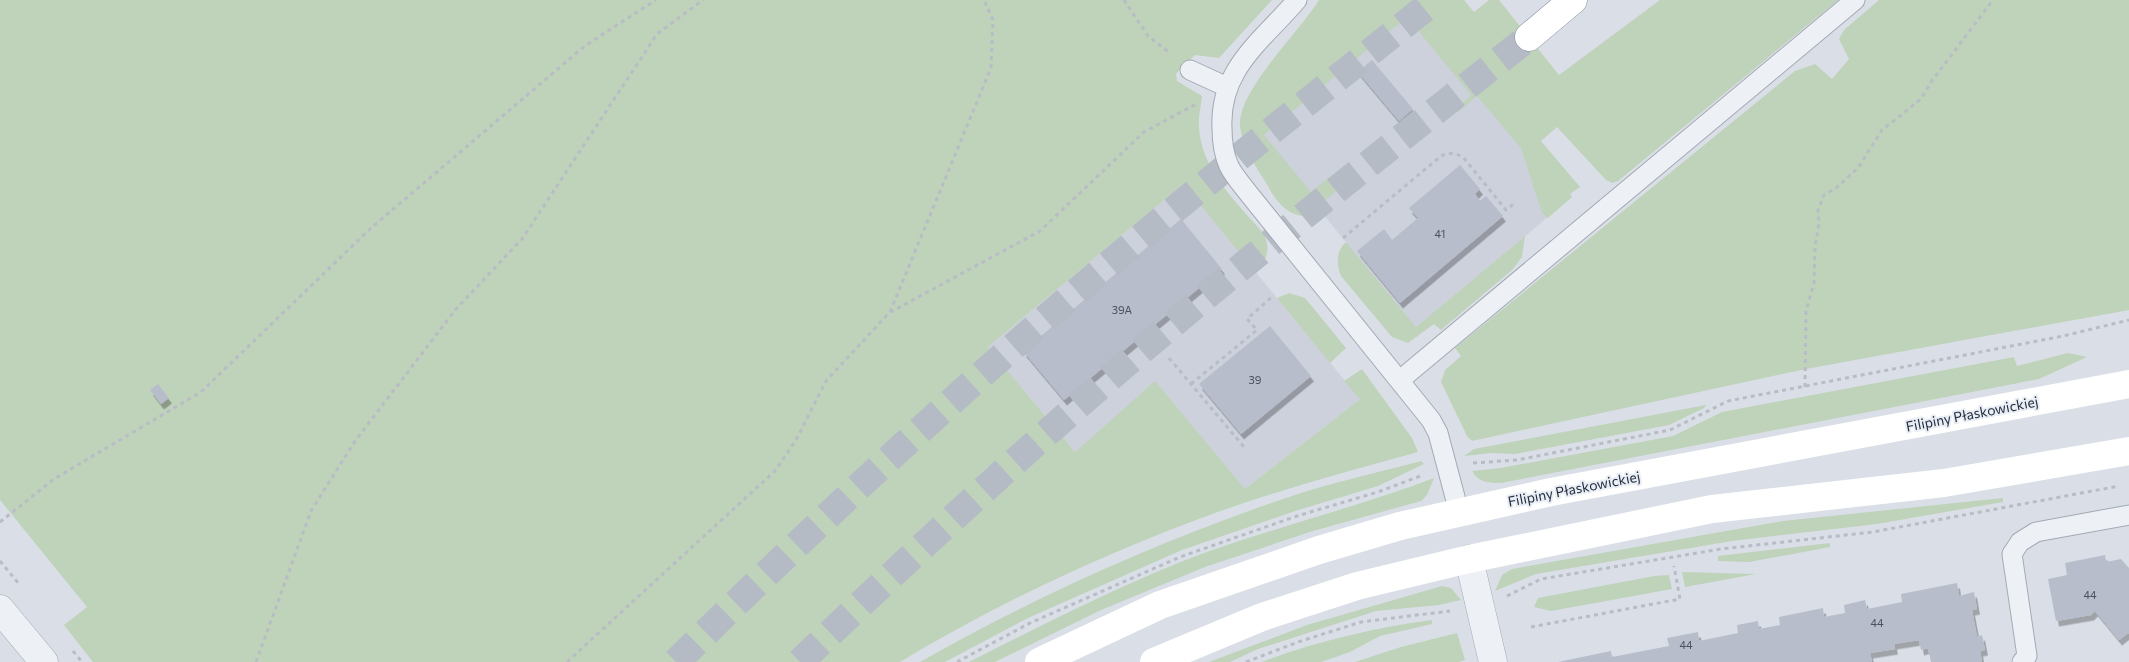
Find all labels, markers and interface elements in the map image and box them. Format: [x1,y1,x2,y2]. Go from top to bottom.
house number: 41 [1435,227,1445,240]
house number: 39A [1112,303,1133,316]
house number: 39 [1249,373,1262,386]
street label: Filipiny Płaskowickiej [1904,392,2039,435]
street label: Filipiny Płaskowickiej [1506,467,1641,510]
house number: 44 [2083,588,2097,601]
house number: 44 [1870,616,1884,629]
house number: 44 [1679,638,1693,651]

